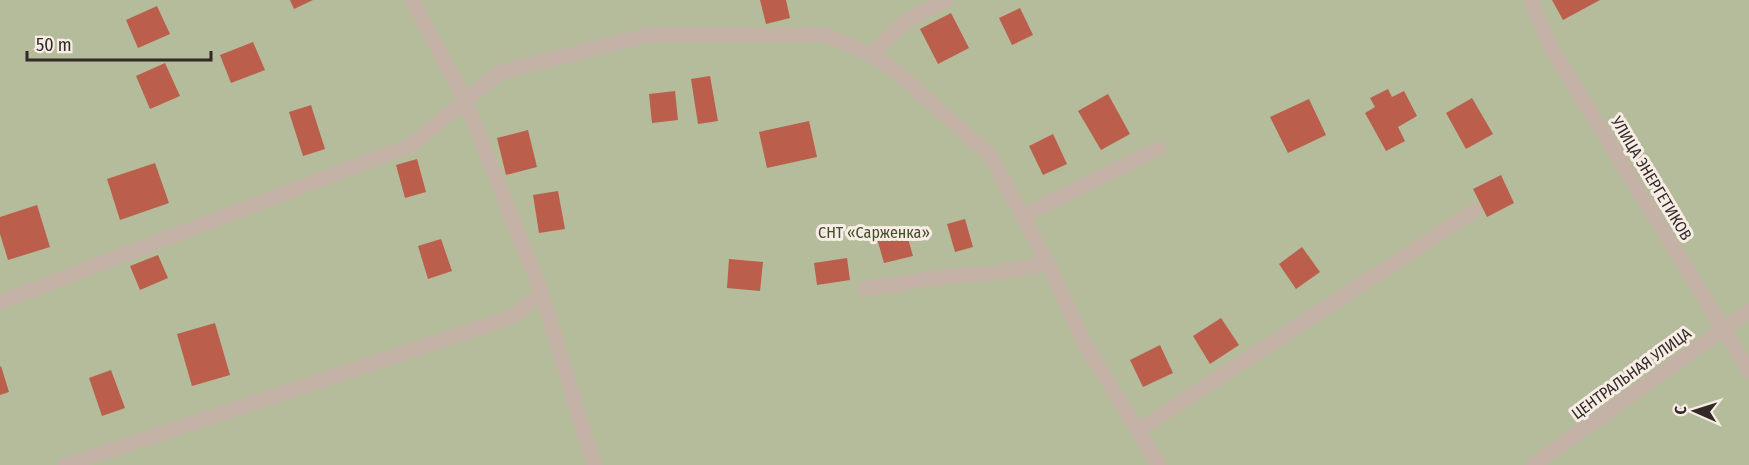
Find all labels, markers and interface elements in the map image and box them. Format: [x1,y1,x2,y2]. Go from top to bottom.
scale bar [27,24,212,62]
text: 50 m [36,34,72,56]
street label: УЛИЦА ЭНЕРГЕТИКОВ [1607,112,1696,244]
park label: СНТ «Сарженка» [818,223,930,242]
street label: ЦЕНТРАЛЬНАЯ УЛИЦА [1568,323,1695,423]
north arrow [1665,381,1725,441]
text: С [1671,405,1690,415]

